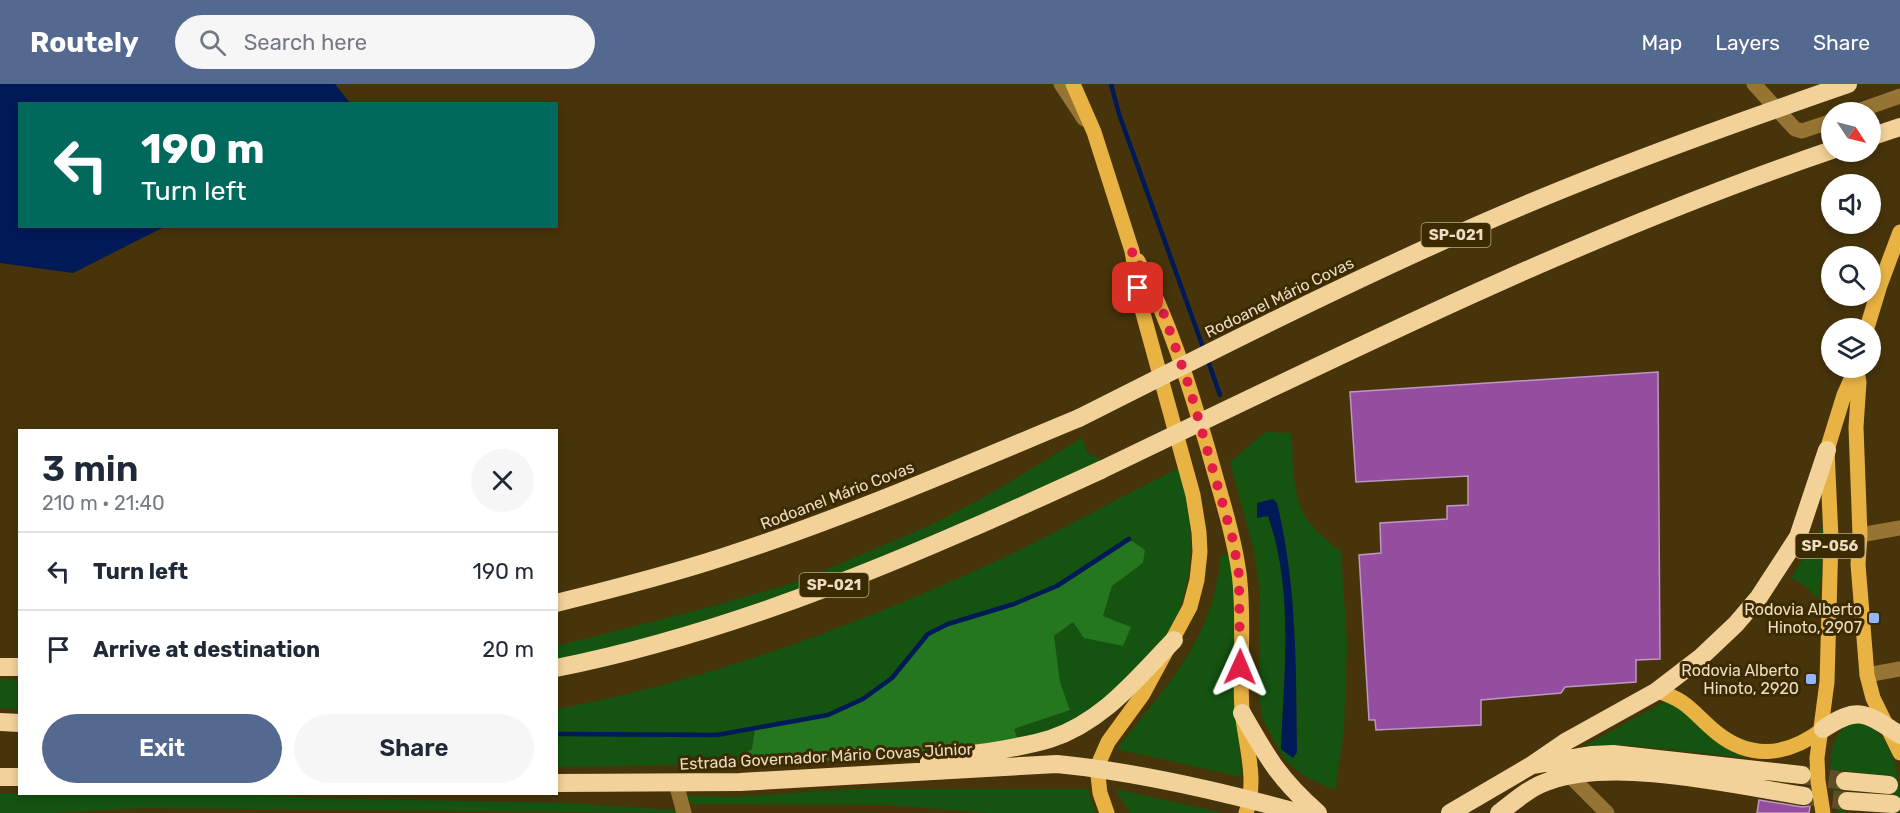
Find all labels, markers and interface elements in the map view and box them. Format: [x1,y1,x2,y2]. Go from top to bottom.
search box [175,15,595,69]
text: Routely [30,26,139,59]
icon: search [196,26,229,59]
text: Search here [244,29,367,56]
text: Map [1641,30,1682,55]
text: Layers [1715,30,1780,55]
text: Share [1813,30,1870,55]
north arrow [1821,102,1881,162]
map controls [1821,102,1881,378]
text: 190 m [141,124,265,174]
icon: left [42,126,120,204]
button: sound [1821,174,1881,234]
text: Turn left [141,175,246,207]
road number: SP-021 [1422,223,1490,247]
button: search [1821,246,1881,306]
street label: Rodoanel Mário Covas [1202,253,1357,342]
pin [1112,262,1163,313]
icon: arrive [1121,271,1154,304]
button: layers [1821,318,1881,378]
text: 3 min [42,447,139,490]
button: close [471,449,534,512]
street label: Rodoanel Mário Covas [758,457,917,534]
text: 210 m · 21:40 [42,491,165,515]
road number: SP-056 [1796,534,1864,558]
icon: left [42,555,75,588]
text: Turn left [93,558,188,585]
text: 190 m [473,558,534,585]
road number: SP-021 [800,573,868,597]
place label: Rodovia Alberto Hinoto, 2907 [1744,600,1862,637]
marker: Rodovia Alberto Hinoto, 2907 [1867,611,1881,625]
icon: arrive [42,633,75,666]
position arrow [1208,635,1272,699]
text: Arrive at destination [93,636,320,663]
text: 20 m [482,636,534,663]
place label: Rodovia Alberto Hinoto, 2920 [1681,661,1799,698]
marker: Rodovia Alberto Hinoto, 2920 [1804,672,1818,686]
button: Exit [42,714,282,783]
button: Share [294,714,534,783]
street label: Estrada Governador Mário Covas Júnior [679,739,973,774]

